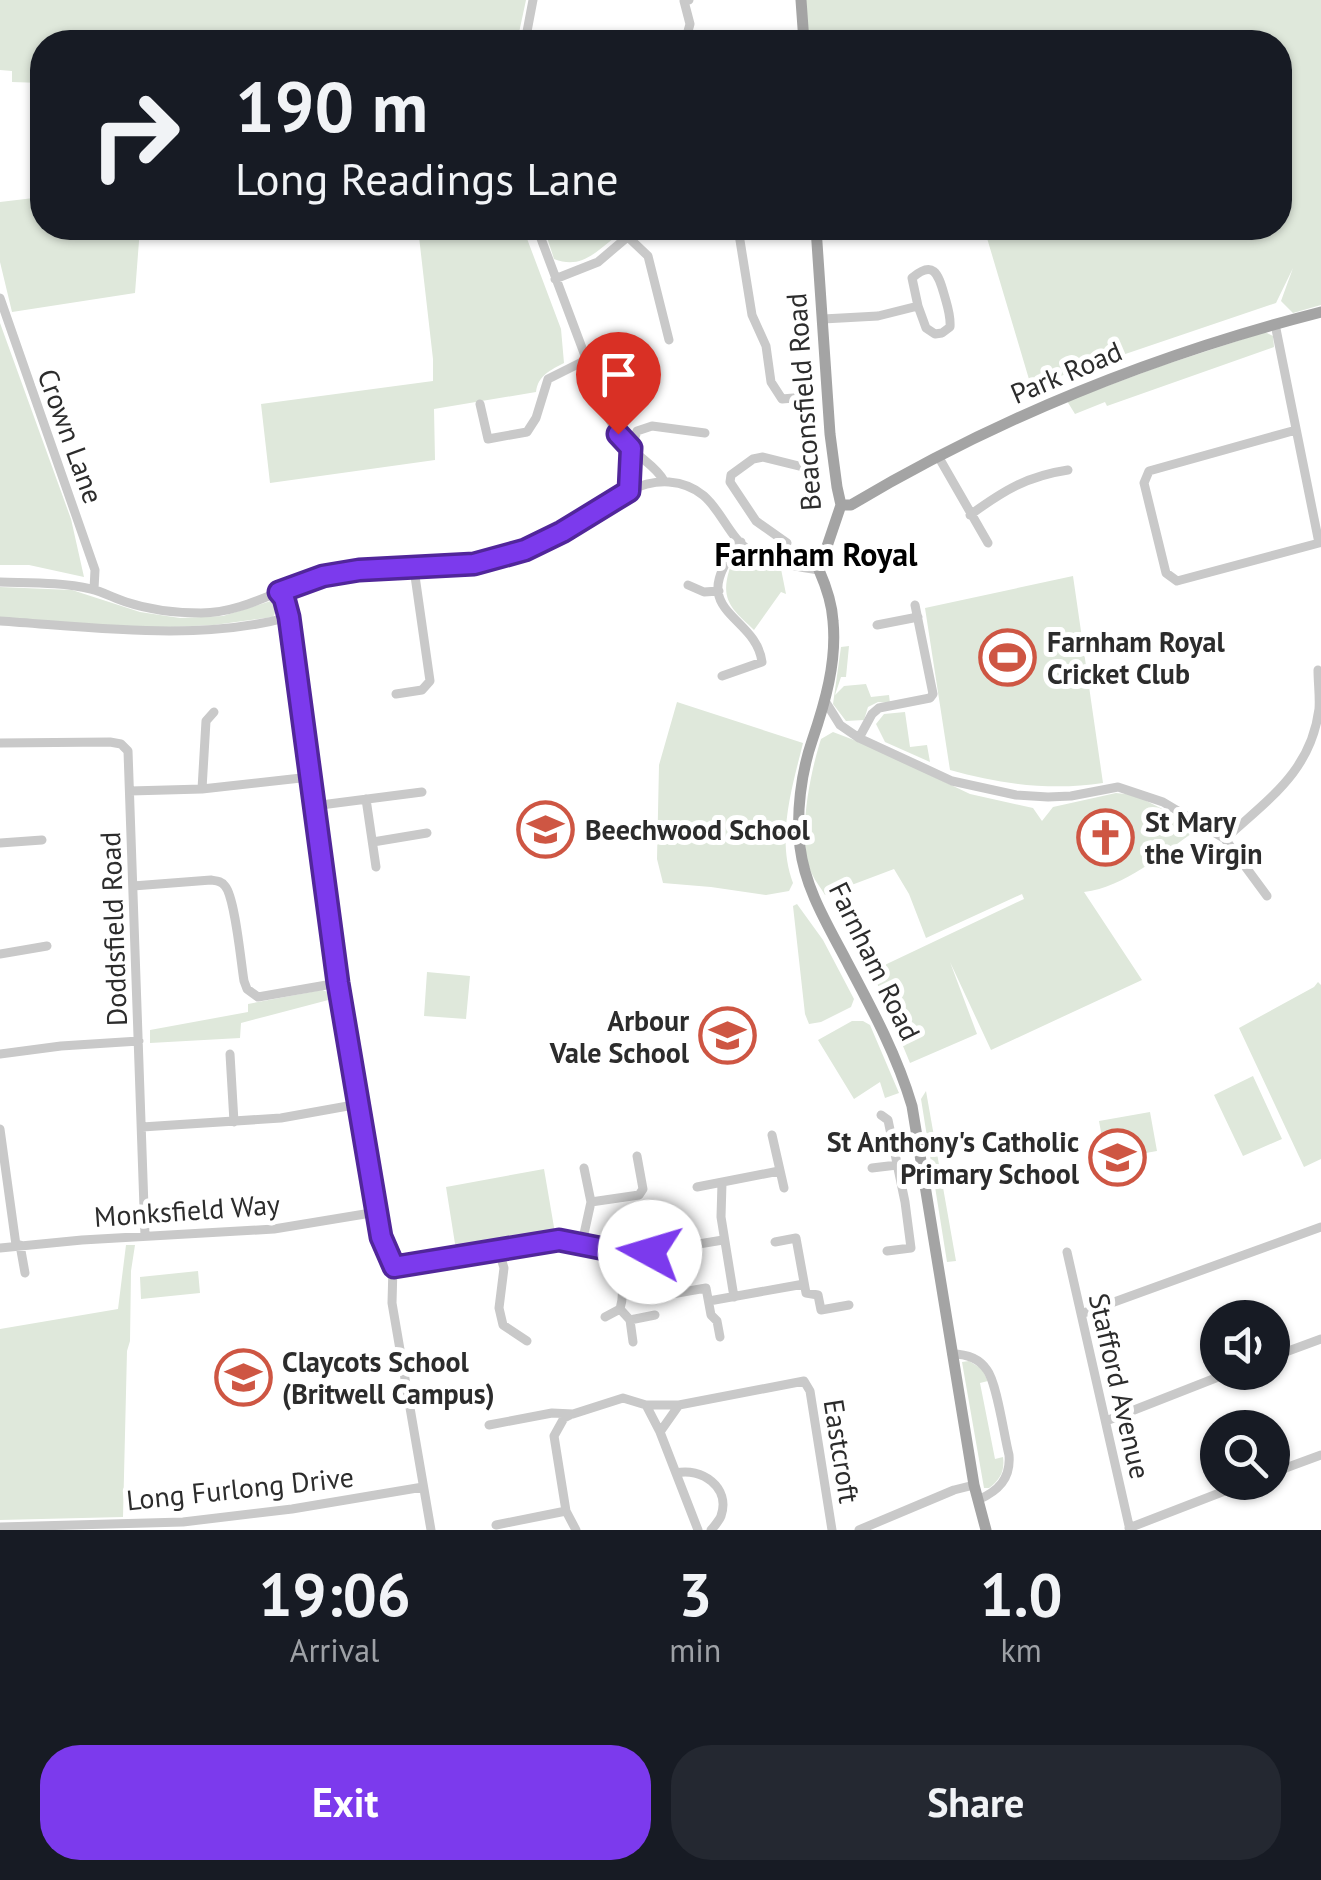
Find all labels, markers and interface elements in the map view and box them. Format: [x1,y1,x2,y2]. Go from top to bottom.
text: 190 m [235,61,428,151]
icon: right [70,70,200,200]
text: Long Readings Lane [235,149,619,207]
street label: Beaconsfield Road [777,292,829,512]
pin [576,332,661,435]
street label: Park Road [1005,332,1127,412]
icon: arrive [591,347,646,402]
street label: Crown Lane [30,364,112,508]
district label: Farnham Royal [714,533,918,575]
place label: Farnham Royal Cricket Club [1047,623,1225,692]
sports icon: Farnham Royal Cricket Club [978,627,1038,687]
school or university icon: Beechwood School [516,799,576,859]
place label: St Mary the Virgin [1145,803,1263,872]
church icon: St Mary the Virgin [1076,807,1136,867]
place label: Beechwood School [585,811,811,848]
street label: Doddsfield Road [91,831,135,1027]
street label: Farnham Road [821,876,929,1046]
place label: Arbour Vale School [549,1002,690,1071]
school or university icon: Arbour Vale School [698,1006,758,1066]
place label: St Anthony's Catholic Primary School [827,1123,1080,1192]
school or university icon: St Anthony's Catholic Primary School [1088,1127,1148,1187]
street label: Monksfield Way [93,1185,281,1235]
position arrow [598,1200,702,1304]
street label: Stafford Avenue [1081,1290,1159,1482]
map controls [1200,1300,1290,1500]
button: sound [1200,1300,1290,1390]
place label: Claycots School (Britwell Campus) [282,1343,495,1412]
school or university icon: Claycots School (Britwell Campus) [213,1347,273,1407]
street label: Eastcroft [816,1396,869,1506]
button: search [1200,1410,1290,1500]
street label: Long Furlong Drive [124,1458,356,1518]
text: 19:06 [258,1555,411,1633]
text: 3 [678,1555,712,1633]
text: 1.0 [980,1555,1063,1633]
text: Arrival [290,1629,379,1671]
text: min [669,1629,721,1671]
text: km [1000,1629,1042,1671]
button: Exit [40,1745,651,1860]
button: Share [671,1745,1281,1860]

